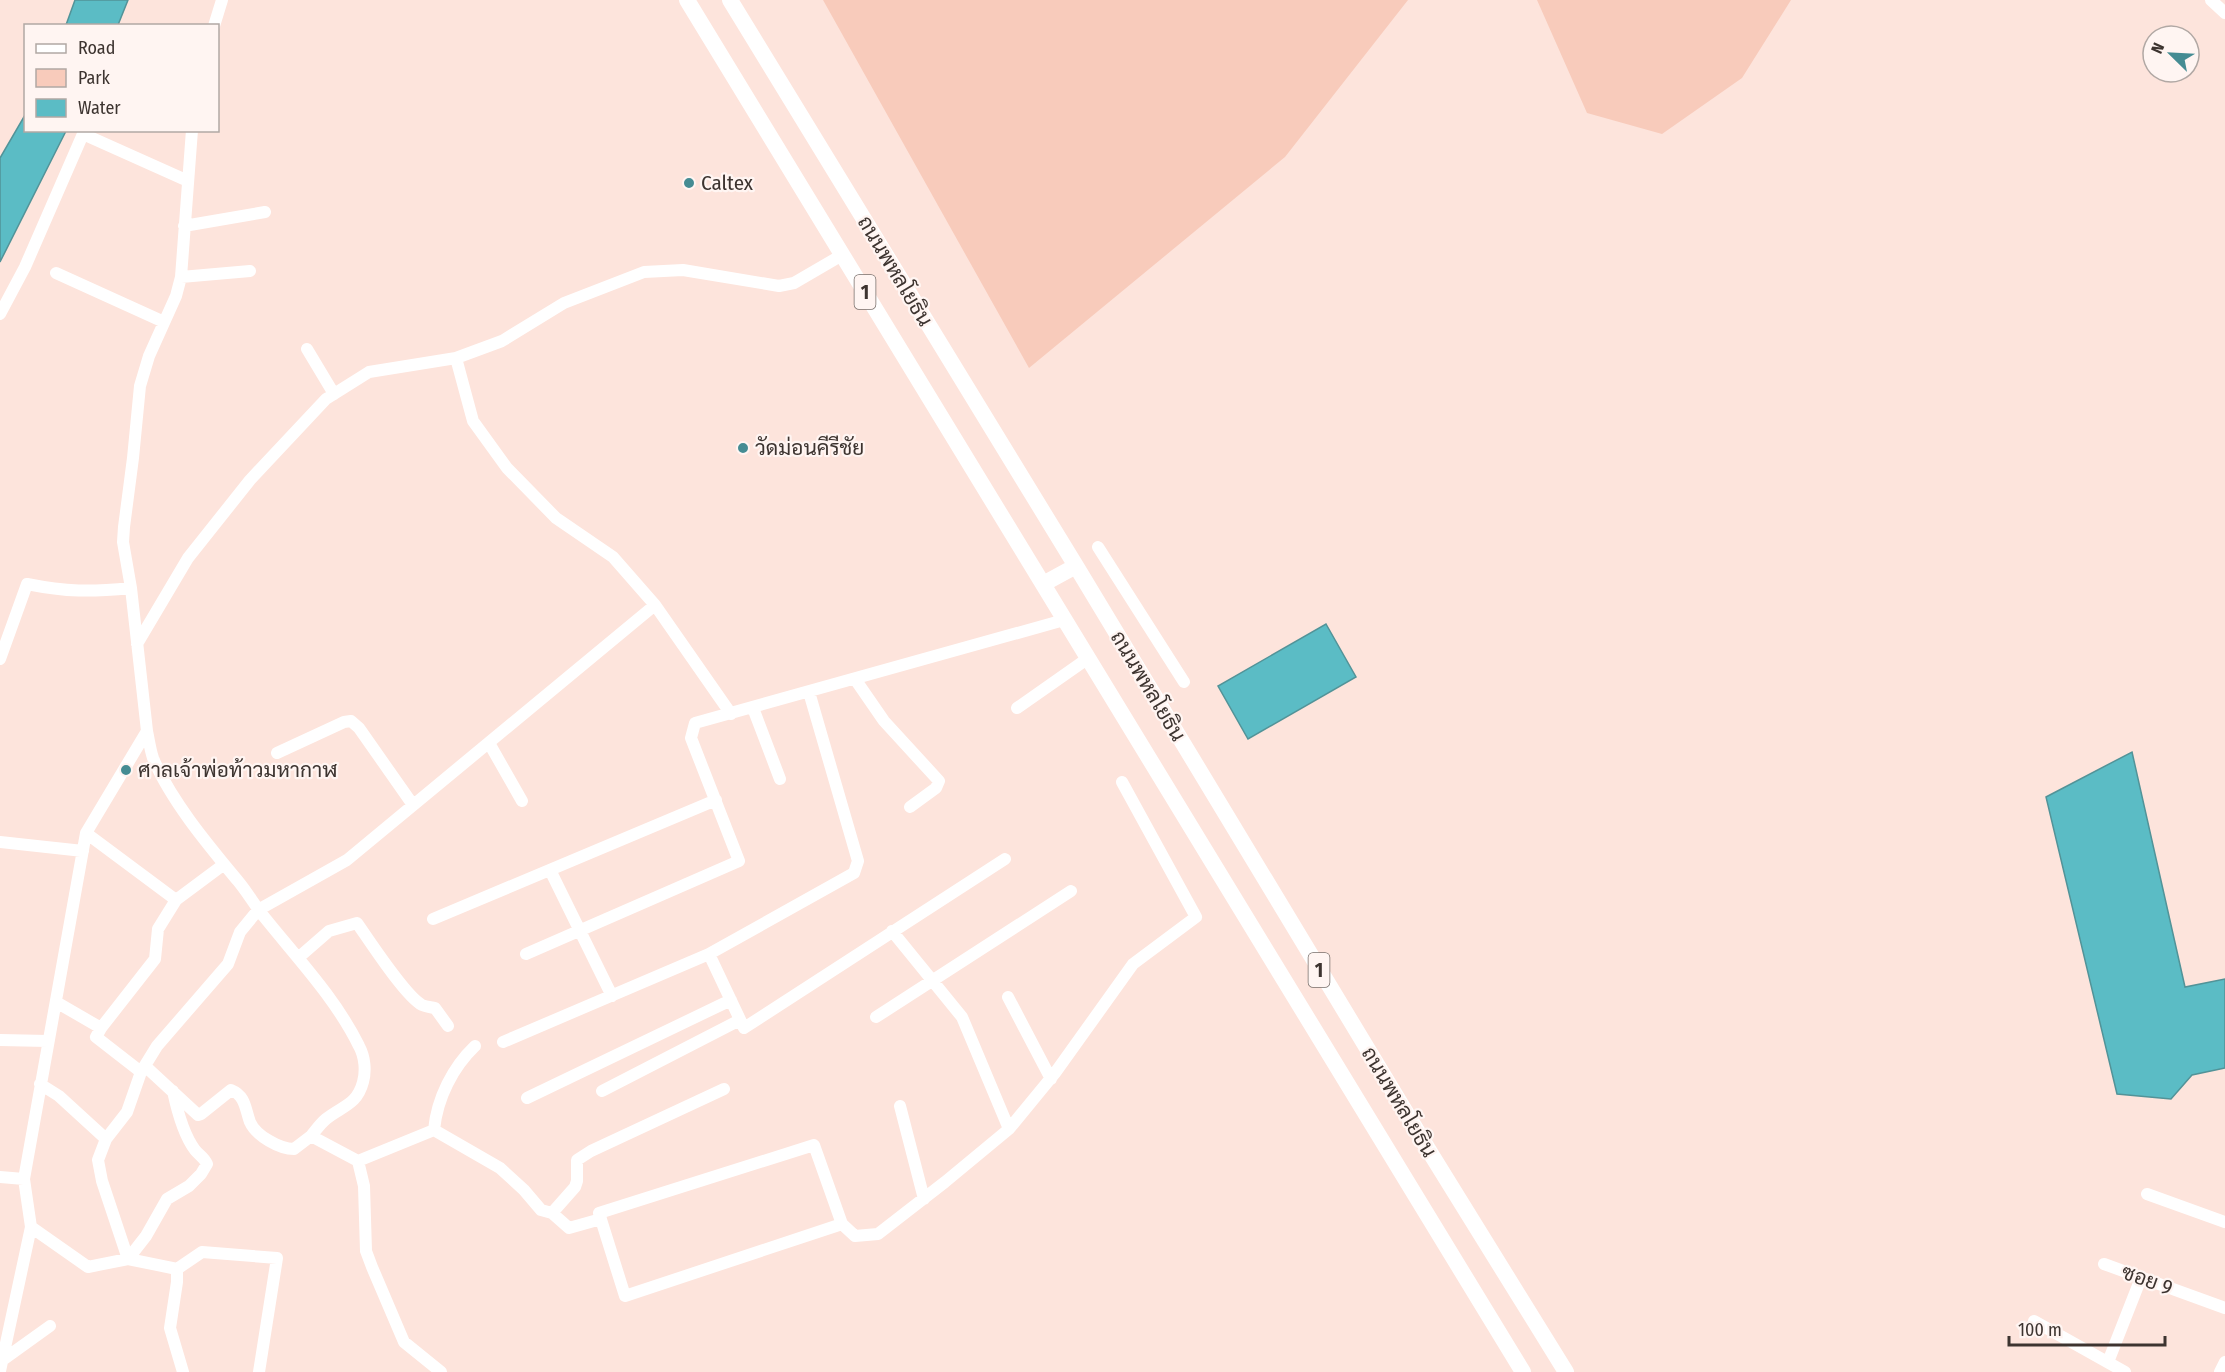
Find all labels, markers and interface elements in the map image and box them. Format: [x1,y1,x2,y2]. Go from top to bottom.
legend [24,24,219,132]
north arrow [2141,24,2201,84]
text: Road [78,37,115,59]
text: N [2147,40,2168,56]
text: Park [78,67,111,89]
text: Water [78,97,121,119]
place label: Caltex [701,170,754,196]
marker: Caltex [682,176,696,190]
street label: ถนนพหลโยธิน [852,211,938,331]
road number: 1 [854,275,876,309]
place label: วัดม่อนคีรีชัย [755,435,864,461]
marker: วัดม่อนคีรีชัย [736,441,750,455]
street label: ถนนพหลโยธิน [1105,626,1191,746]
place label: ศาลเจ้าพ่อท้าวมหากาฬ [138,757,337,783]
marker: ศาลเจ้าพ่อท้าวมหากาฬ [119,763,133,777]
road number: 1 [1308,953,1330,987]
street label: ถนนพหลโยธิน [1356,1042,1442,1162]
street label: ซอย 9 [2118,1259,2176,1301]
scale bar [2009,1309,2165,1347]
text: 100 m [2018,1319,2062,1341]

